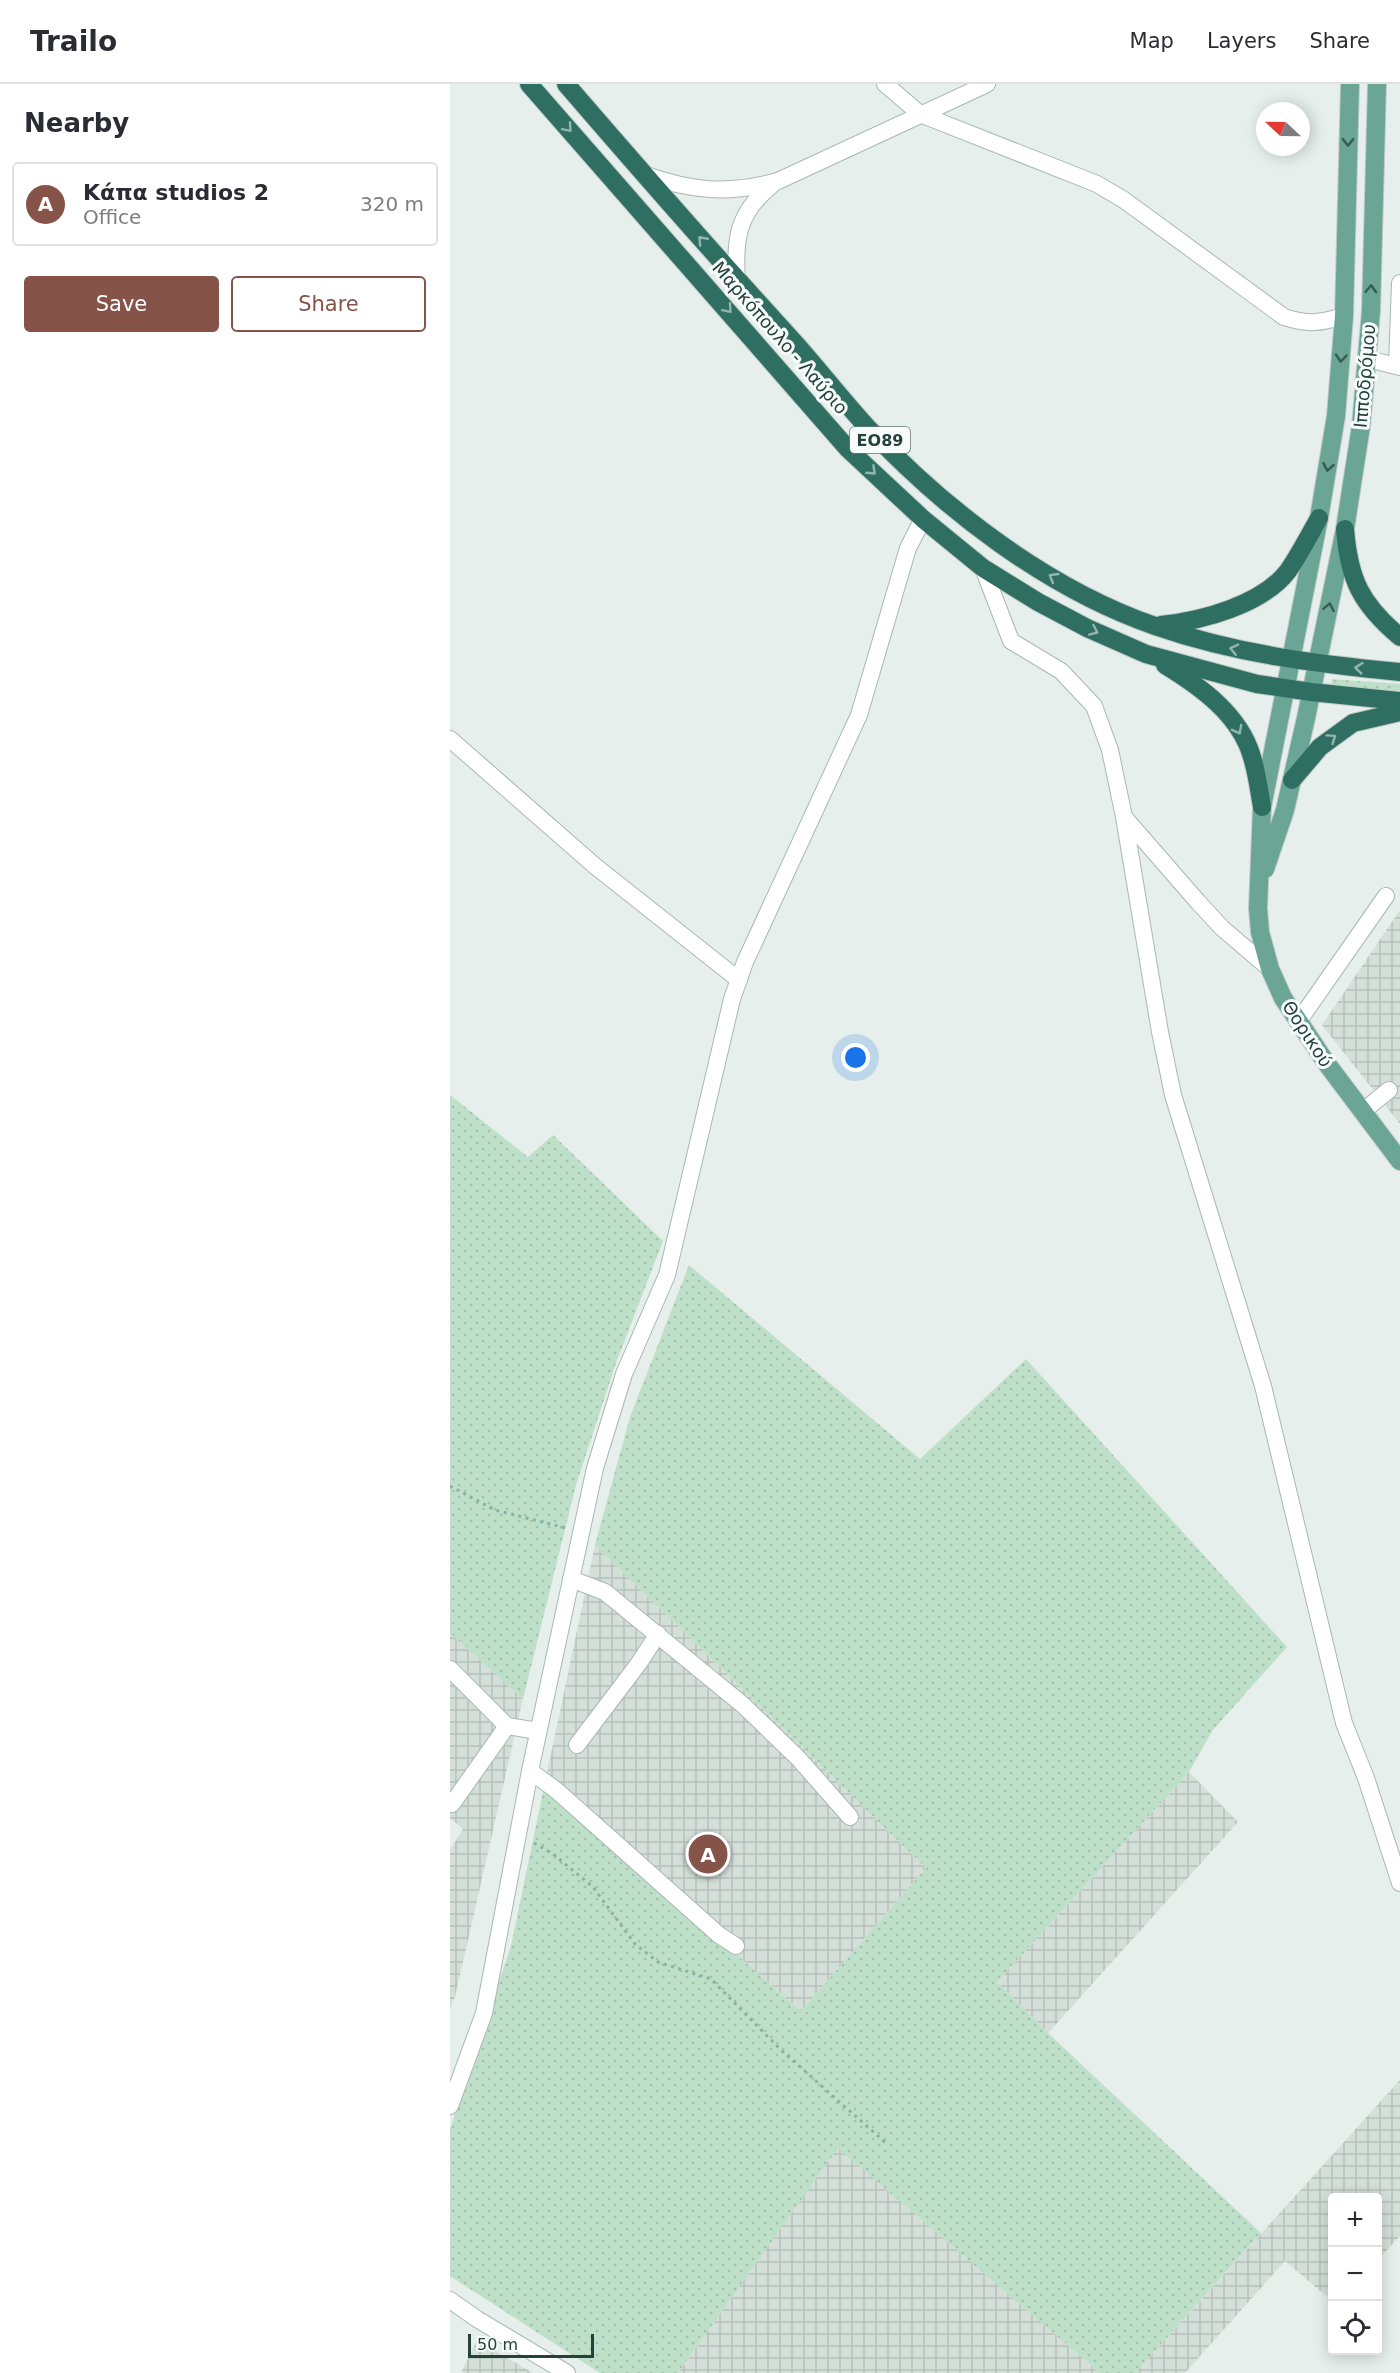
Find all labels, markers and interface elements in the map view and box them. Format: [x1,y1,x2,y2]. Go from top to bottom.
text: Trailo [30,25,117,58]
text: Map [1130,29,1174,53]
text: Layers [1207,29,1276,53]
text: Share [1309,29,1370,53]
north arrow [1256,102,1310,156]
text: Nearby [24,108,129,138]
one-way arrow [561,121,572,132]
one-way arrow [1342,138,1355,147]
text: Κάπα studios 2 [83,180,269,205]
text: A [38,192,53,216]
text: 320 m [360,192,424,216]
text: Office [83,205,141,229]
one-way arrow [698,237,709,247]
street label: Μαρκόπουλο - Λαύριο [708,257,852,418]
button: Save [24,276,219,332]
button: Share [231,276,426,332]
one-way arrow [1365,285,1377,294]
one-way arrow [721,303,732,313]
street label: Ιπποδρόμου [1349,323,1380,429]
one-way arrow [1335,354,1348,363]
road number: ΕΟ89 [850,427,910,453]
one-way arrow [1322,462,1335,472]
one-way arrow [865,464,875,475]
one-way arrow [1049,573,1059,585]
one-way arrow [1322,602,1335,612]
one-way arrow [1087,624,1098,636]
one-way arrow [1229,643,1239,656]
one-way arrow [1354,662,1363,675]
one-way arrow [1231,723,1242,734]
one-way arrow [1326,734,1337,745]
street label: Θορικού [1278,997,1337,1071]
your location [841,1043,870,1072]
pin: A [688,1832,728,1876]
map controls [1328,2193,1382,2355]
button: + [1328,2193,1382,2247]
button: − [1328,2247,1382,2301]
button: locate [1328,2301,1382,2355]
scale bar [468,2331,594,2358]
text: 50 m [477,2335,518,2354]

